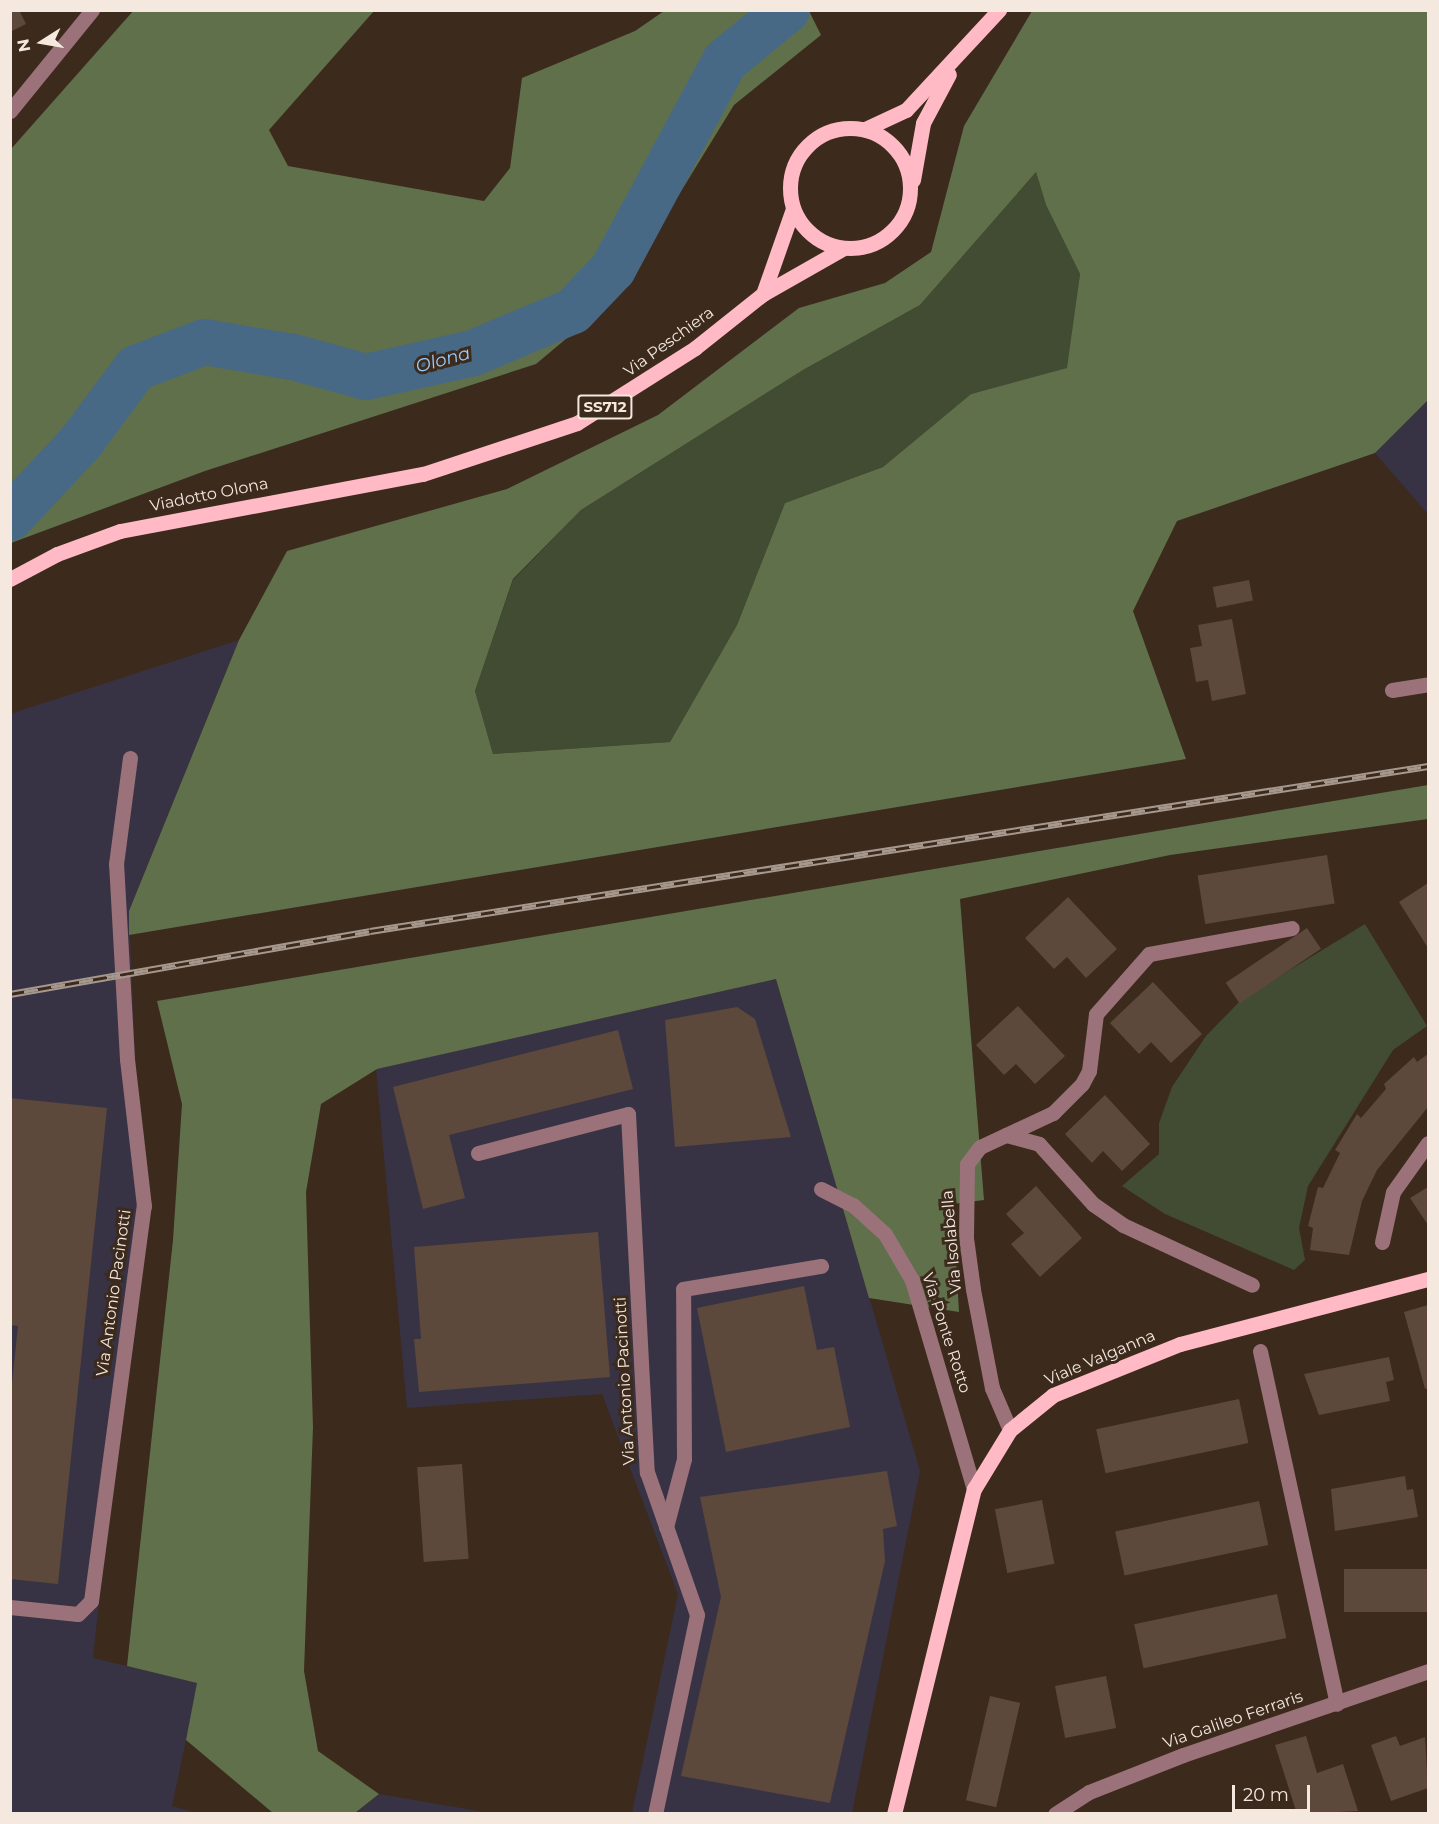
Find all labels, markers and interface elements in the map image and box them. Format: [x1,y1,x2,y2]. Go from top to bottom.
north arrow [12,12,72,72]
text: N [13,37,34,54]
street label: Via Peschiera [620,303,718,381]
water label: Olona [413,342,473,378]
road number: SS712 [576,395,634,419]
street label: Viadotto Olona [148,474,270,516]
street label: Via Isolabella [938,1189,966,1295]
street label: Via Antonio Pacinotti [93,1208,135,1378]
street label: Via Ponte Rotto [918,1271,974,1395]
street label: Via Antonio Pacinotti [611,1296,639,1466]
street label: Viale Valganna [1042,1326,1158,1390]
street label: Via Galileo Ferraris [1160,1687,1306,1753]
scale bar [1235,1773,1313,1811]
text: 20 m [1243,1784,1289,1806]

